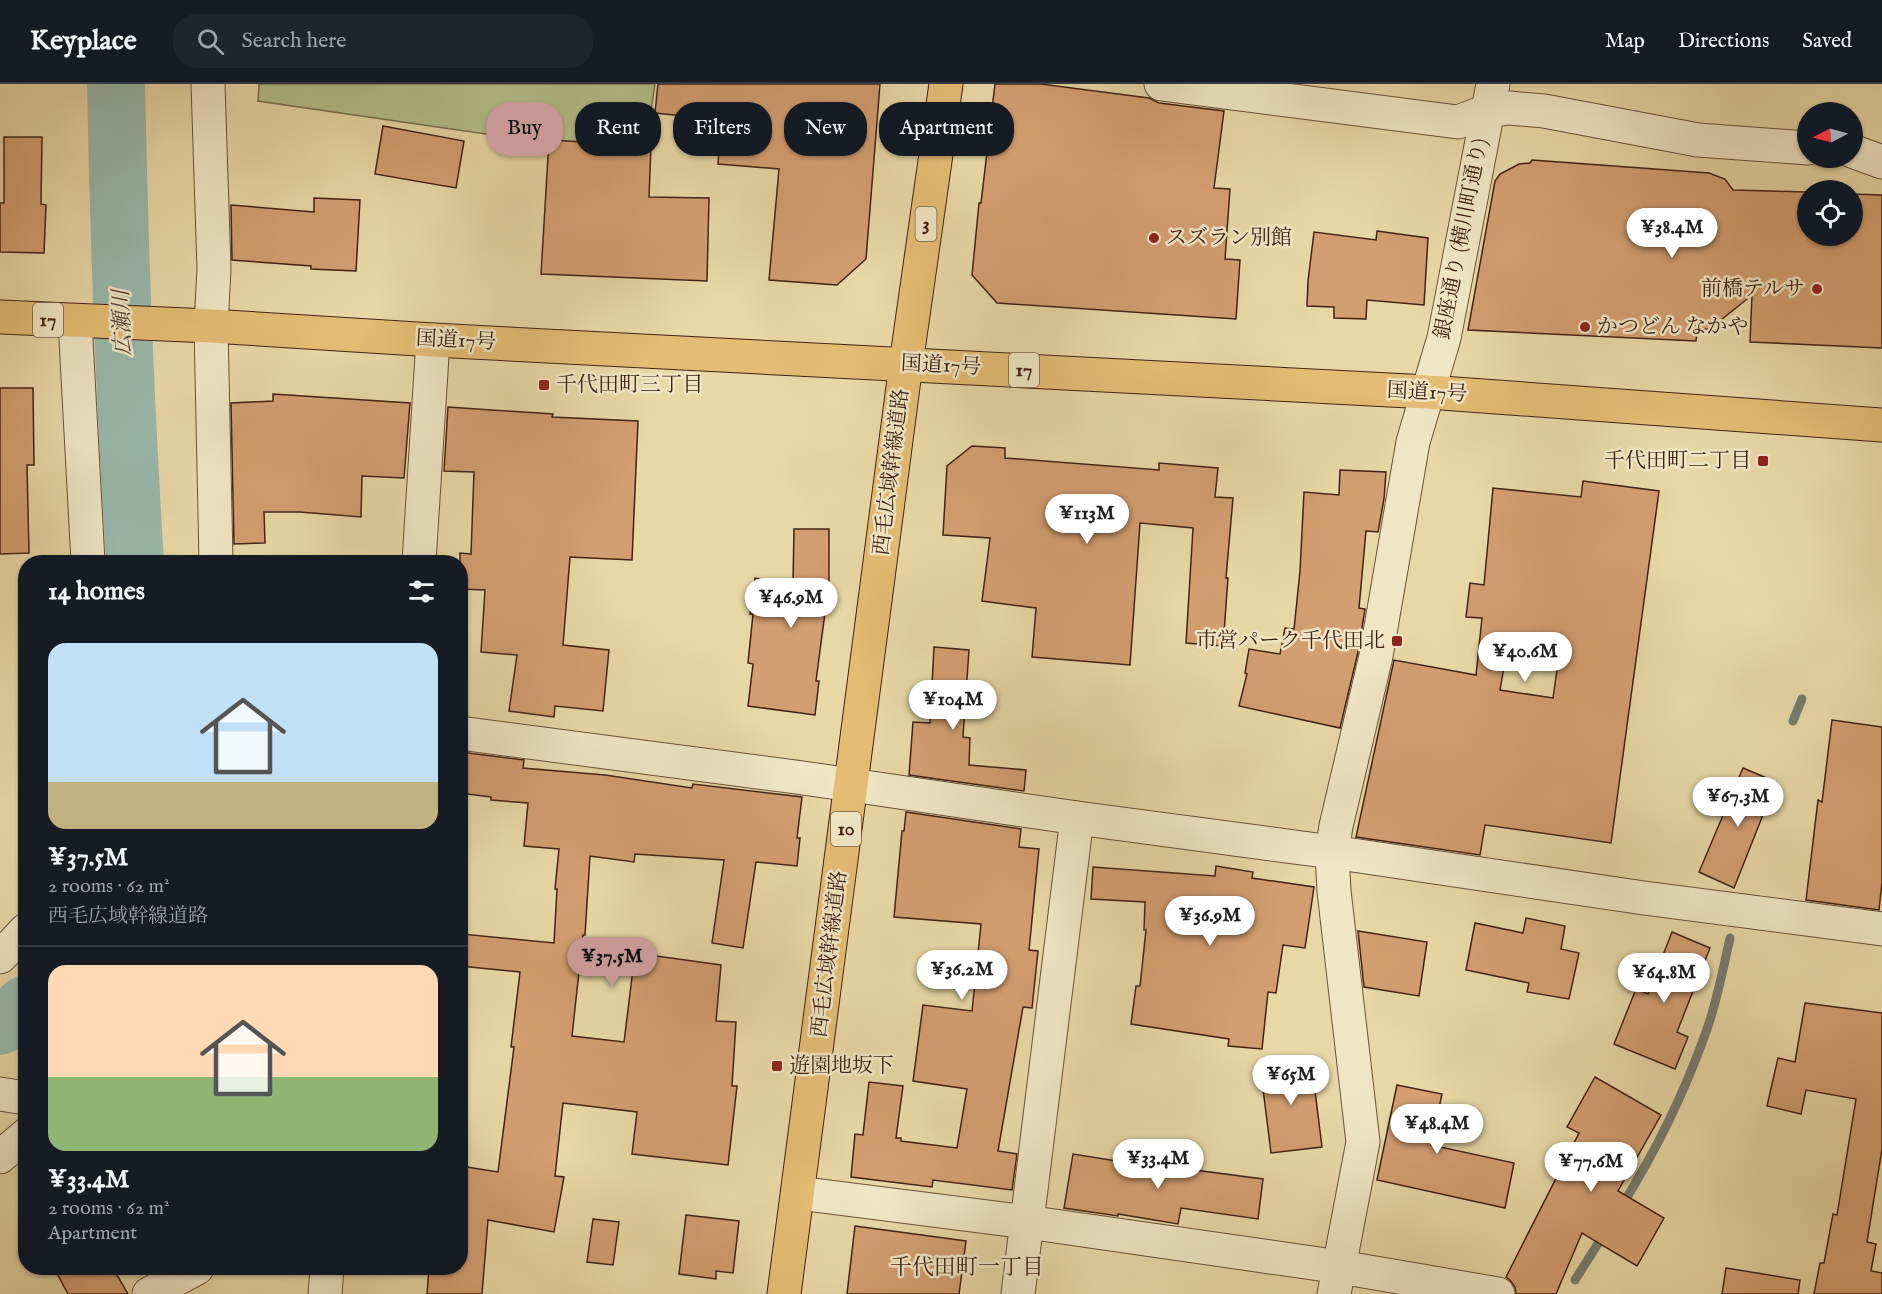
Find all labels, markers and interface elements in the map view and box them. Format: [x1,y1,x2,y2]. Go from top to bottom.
search box [173,14,593,68]
text: Keyplace [30,24,137,59]
icon: search [194,25,227,58]
text: Search here [242,27,346,55]
text: Map [1605,28,1645,55]
text: Directions [1678,28,1769,55]
text: Saved [1802,28,1852,55]
chip: Buy [486,102,563,156]
chip: Rent [575,102,661,156]
chip: Filters [673,102,772,156]
chip: New [784,102,867,156]
chip: Apartment [879,102,1014,156]
north arrow [1797,102,1863,168]
map controls [1797,102,1863,246]
street label: 銀座通り (横川町通り) [1429,136,1495,342]
button: locate [1797,180,1863,246]
road number: 3 [916,207,936,241]
pin: ¥38.4M [1623,208,1721,259]
text: ¥38.4M [1641,215,1703,240]
place label: スズラン別館 [1166,225,1292,252]
marker: スズラン別館 [1147,231,1161,245]
place label: 前橋テルサ [1701,276,1805,303]
marker: 前橋テルサ [1810,282,1824,296]
water label: 広瀬川 [108,288,138,356]
road number: 17 [33,303,63,337]
place label: かつどん なかや [1597,314,1749,341]
marker: かつどん なかや [1578,320,1592,334]
street label: 国道17号 [415,325,497,357]
street label: 国道17号 [900,350,982,382]
road number: 17 [1009,353,1039,387]
place label: 千代田町三丁目 [556,372,703,399]
street label: 国道17号 [1386,377,1468,409]
marker: 千代田町三丁目 [537,378,551,392]
street label: 西毛広域幹線道路 [868,387,916,557]
place label: 千代田町二丁目 [1604,448,1751,475]
marker: 千代田町二丁目 [1756,454,1770,468]
pin: ¥113M [1045,494,1129,545]
text: ¥113M [1059,501,1115,526]
text: 14 homes [48,575,145,608]
icon: filters [405,575,438,608]
pin: ¥46.9M [742,578,840,629]
text: ¥46.9M [759,585,823,610]
place label: 市営パーク千代田北 [1196,628,1385,655]
pin: ¥40.6M [1476,632,1574,683]
marker: 市営パーク千代田北 [1390,634,1404,648]
text: ¥40.6M [1492,639,1558,664]
pin: ¥104M [911,680,995,731]
icon: home [189,682,297,790]
text: ¥104M [923,687,983,712]
pin: ¥67.3M [1689,777,1787,828]
text: ¥67.3M [1707,784,1769,809]
road number: 10 [831,812,861,846]
text: ¥37.5M [48,841,128,874]
street label: 西毛広域幹線道路 [806,869,854,1039]
text: 2 rooms · 62 m² [48,874,170,899]
pin: ¥36.9M [1161,896,1259,947]
text: ¥36.9M [1179,903,1241,928]
text: 西毛広域幹線道路 [48,904,208,929]
pin: ¥37.5M [563,937,661,988]
text: ¥37.5M [581,944,643,969]
pin: ¥36.2M [913,950,1011,1001]
pin: ¥64.8M [1615,953,1713,1004]
text: ¥36.2M [931,957,993,982]
text: ¥64.8M [1632,960,1696,985]
icon: home [189,1004,297,1112]
place label: 遊園地坂下 [789,1053,894,1080]
pin: ¥65M [1255,1055,1327,1106]
marker: 遊園地坂下 [770,1059,784,1073]
text: ¥65M [1266,1062,1316,1087]
pin: ¥48.4M [1388,1104,1486,1155]
text: ¥48.4M [1404,1111,1470,1136]
pin: ¥33.4M [1109,1139,1207,1190]
pin: ¥77.6M [1542,1142,1640,1193]
text: ¥33.4M [1127,1146,1189,1171]
text: ¥77.6M [1559,1149,1623,1174]
text: ¥33.4M [48,1163,129,1196]
text: 2 rooms · 62 m² [48,1196,170,1221]
text: Apartment [48,1221,137,1246]
district label: 千代田町一丁目 [890,1254,1044,1282]

